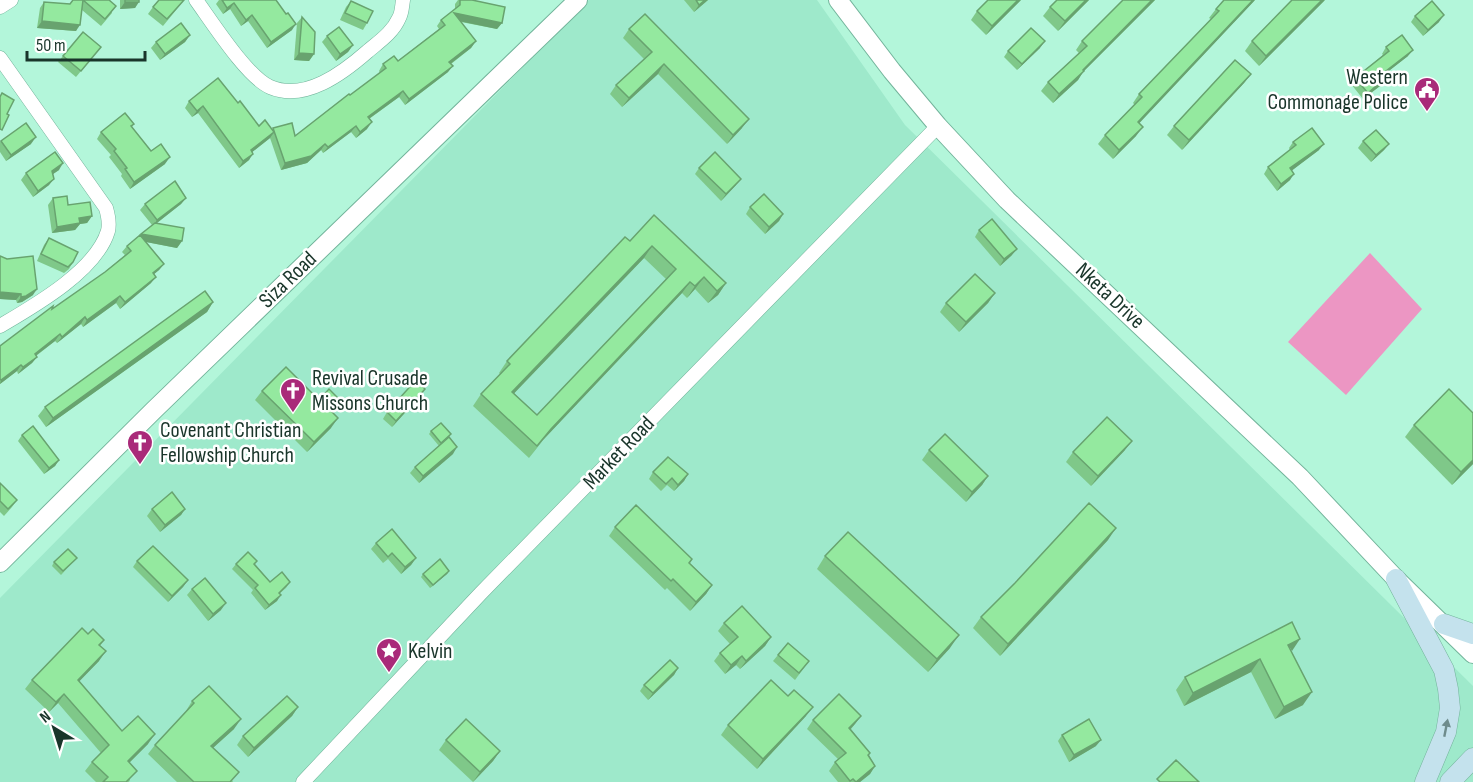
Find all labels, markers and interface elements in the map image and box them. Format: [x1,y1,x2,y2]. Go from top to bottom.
scale bar [27,24,146,62]
text: 50 m [36,35,66,56]
place label: Western Commonage Police [1267,64,1408,116]
public building icon: Western Commonage Police [1412,75,1442,113]
street label: Siza Road [253,246,323,314]
street label: Nketa Drive [1070,257,1150,335]
place label: Revival Crusade Missons Church [312,365,428,417]
church icon: Revival Crusade Missons Church [278,376,308,414]
street label: Market Road [577,411,661,495]
place label: Covenant Christian Fellowship Church [160,417,301,469]
church icon: Covenant Christian Fellowship Church [125,428,155,466]
place icon: Kelvin [374,636,404,674]
place label: Kelvin [408,638,453,665]
north arrow [24,698,84,758]
text: N [36,707,55,727]
one-way arrow [1442,718,1451,737]

